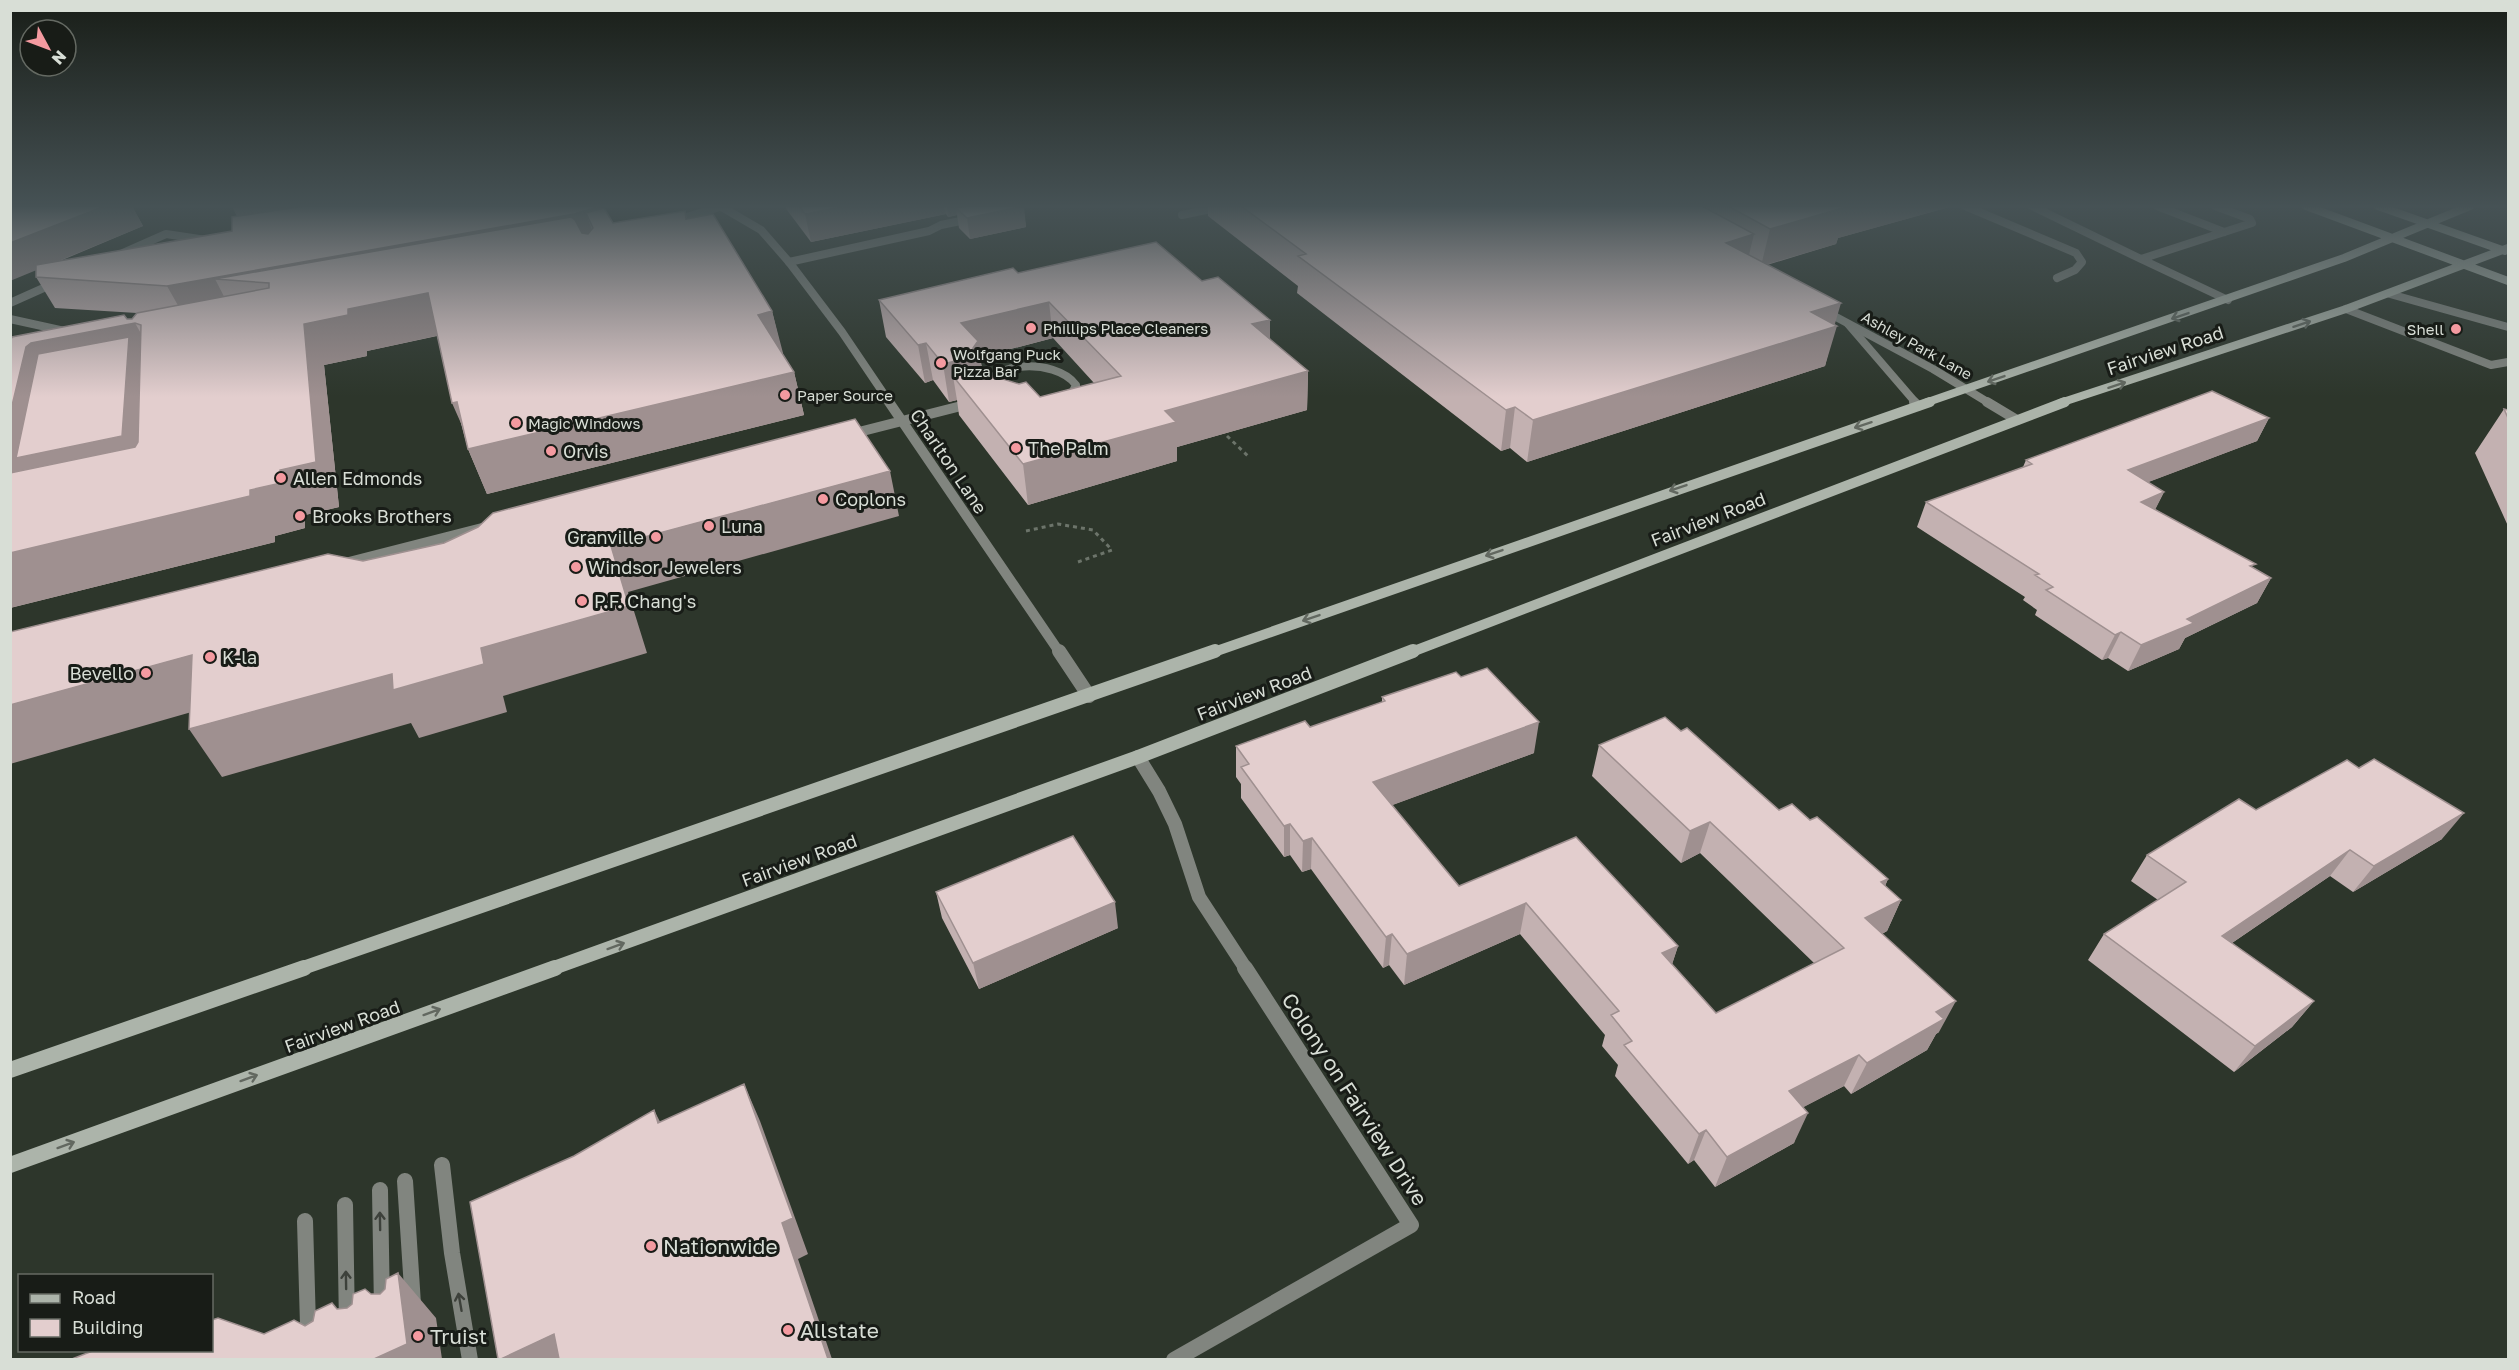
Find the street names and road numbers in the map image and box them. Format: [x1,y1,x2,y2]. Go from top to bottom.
street label: Ashley Park Lane [1859,307,1976,383]
street label: Fairview Road [2104,321,2226,379]
street label: Charlton Lane [906,404,992,518]
street label: Fairview Road [1647,487,1769,551]
street label: Fairview Road [1193,661,1315,725]
street label: Fairview Road [738,829,860,891]
street label: Colony on Fairview Drive [1276,988,1434,1210]
street label: Fairview Road [281,995,403,1057]

